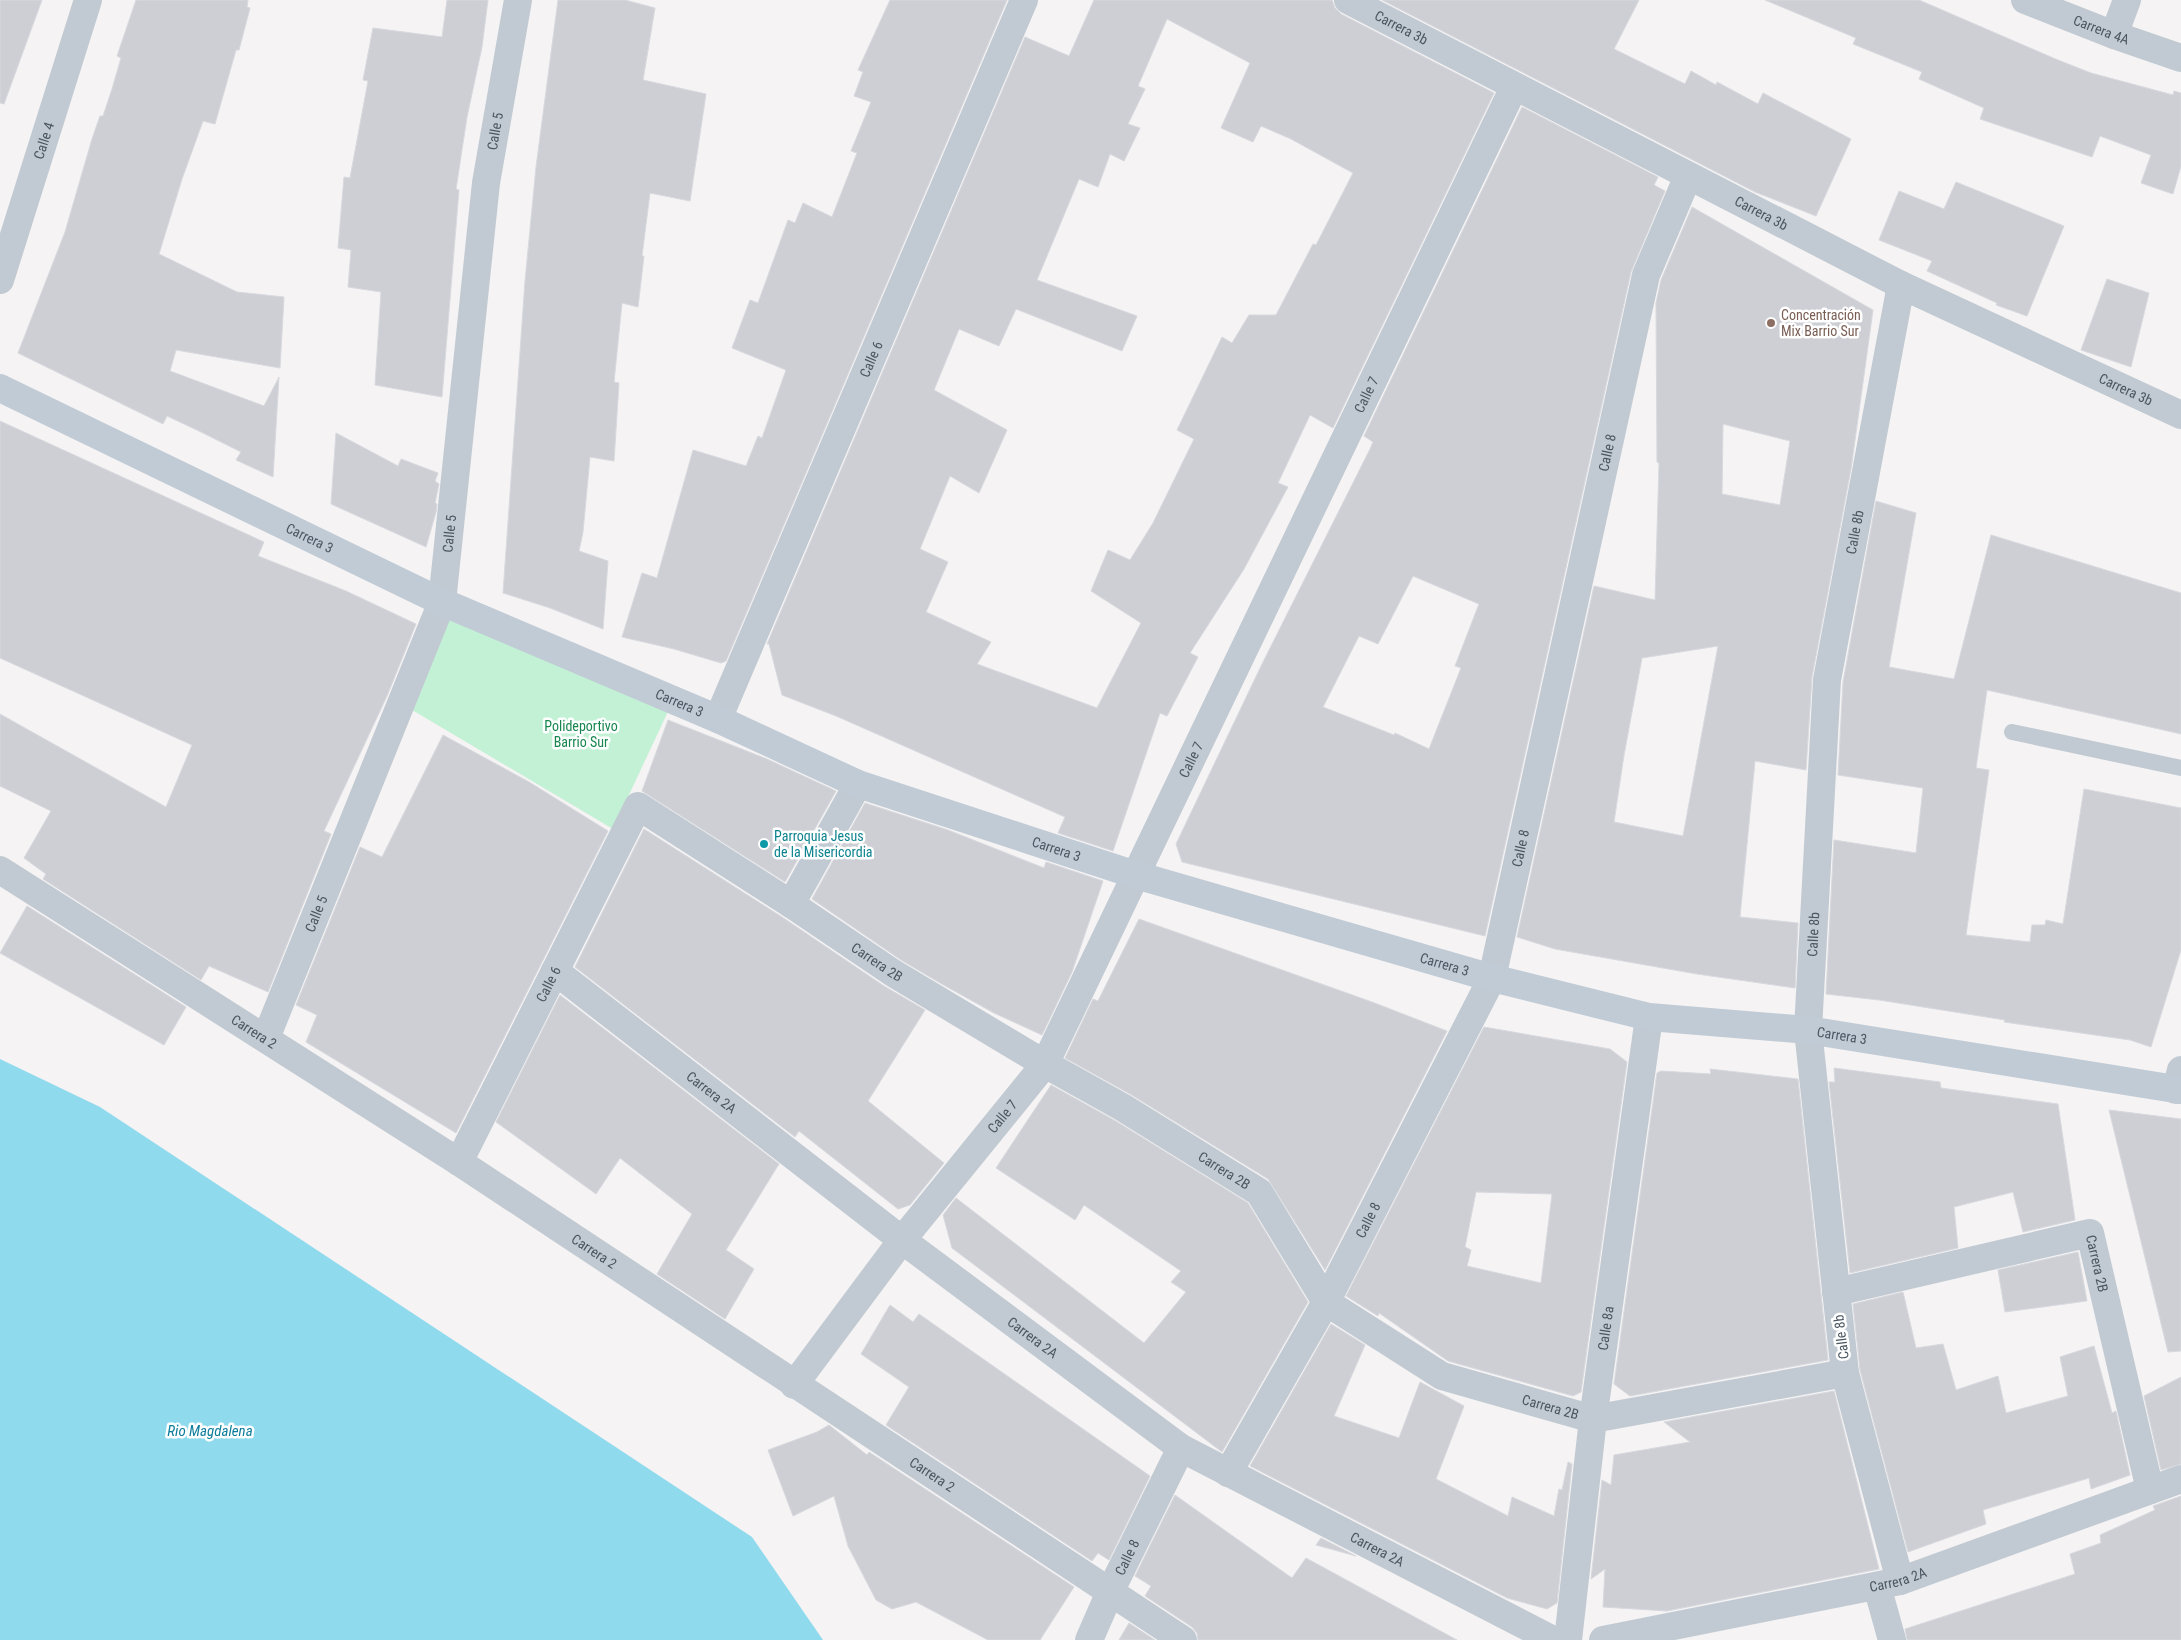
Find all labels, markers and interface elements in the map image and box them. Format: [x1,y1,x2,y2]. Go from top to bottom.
street label: Carrera 3b [1372,7,1431,48]
street label: Carrera 4A [2071,12,2131,48]
street label: Calle 5 [484,111,506,151]
street label: Calle 4 [30,120,57,161]
street label: Carrera 3b [1732,193,1791,233]
place label: Concentración Mix Barrio Sur [1781,307,1861,339]
marker: Concentración Mix Barrio Sur [1765,317,1777,329]
street label: Calle 6 [856,339,886,380]
street label: Carrera 3b [2096,370,2155,409]
street label: Calle 7 [1351,374,1382,415]
street label: Calle 8 [1595,432,1619,473]
street label: Calle 8b [1843,509,1867,556]
street label: Calle 5 [439,514,459,553]
street label: Carrera 3 [283,520,336,556]
street label: Carrera 3 [653,685,706,720]
park label: Polideportivo Barrio Sur [544,718,618,750]
street label: Calle 7 [1176,739,1206,780]
place label: Parroquia Jesus de la Misericordia [774,828,873,860]
street label: Calle 8 [1509,828,1532,868]
street label: Carrera 3 [1030,833,1083,864]
marker: Parroquia Jesus de la Misericordia [758,838,770,850]
street label: Calle 5 [302,893,331,934]
street label: Calle 8b [1804,911,1822,957]
street label: Carrera 2B [848,939,905,985]
street label: Carrera 3 [1418,950,1471,979]
street label: Calle 6 [533,964,564,1005]
street label: Carrera 2 [228,1011,280,1052]
street label: Carrera 3 [1816,1024,1868,1047]
street label: Carrera 2A [683,1068,740,1117]
street label: Calle 7 [984,1097,1021,1136]
street label: Carrera 2B [1195,1148,1253,1193]
street label: Calle 8 [1352,1200,1384,1241]
street label: Carrera 2 [569,1231,620,1272]
street label: Carrera 2B [2083,1233,2112,1294]
street label: Calle 8a [1595,1305,1617,1351]
street label: Carrera 2A [1004,1313,1061,1361]
street label: Calle 8b [1830,1314,1852,1360]
street label: Carrera 2B [1520,1391,1581,1423]
water label: Rio Magdalena [167,1422,253,1440]
street label: Carrera 2 [907,1454,958,1495]
street label: Carrera 2A [1348,1529,1407,1570]
street label: Calle 8 [1112,1537,1143,1578]
street label: Carrera 2A [1868,1564,1929,1595]

